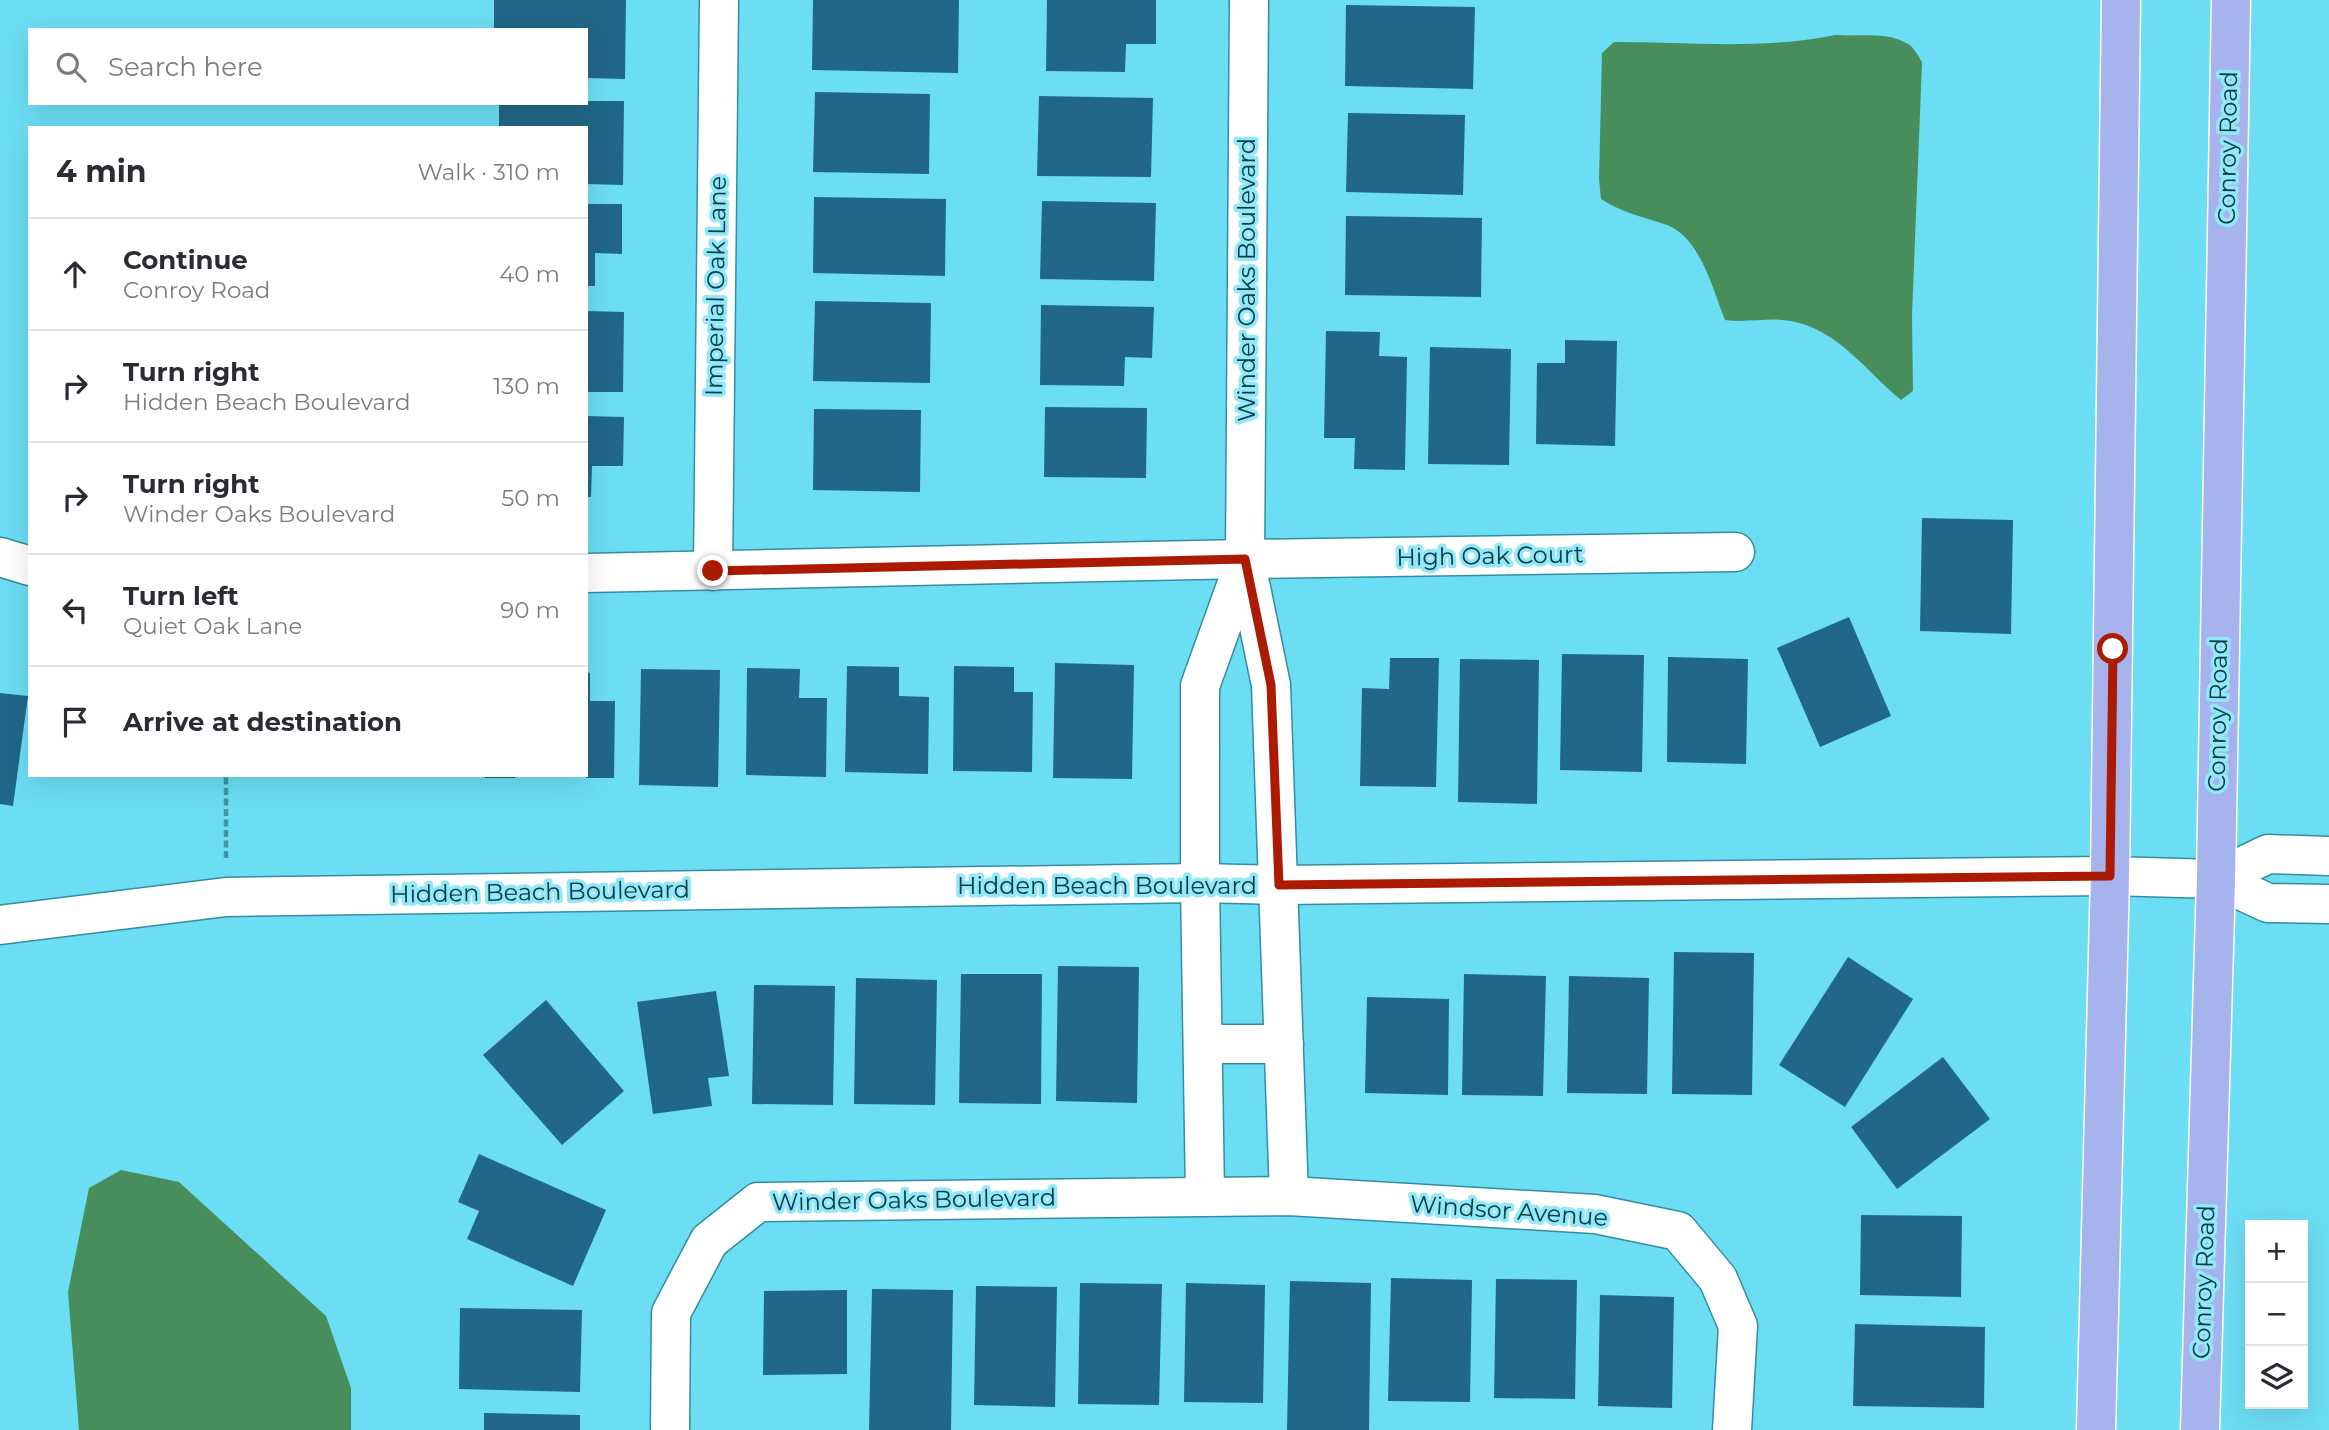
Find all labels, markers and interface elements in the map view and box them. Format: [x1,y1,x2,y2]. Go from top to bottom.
search box [28,28,588,105]
icon: search [52,48,90,86]
text: Search here [108,51,263,83]
street label: Conroy Road [2212,71,2243,225]
street label: Winder Oaks Boulevard [1232,138,1261,422]
text: 4 min [56,153,146,190]
text: Walk · 310 m [417,158,560,186]
street label: Imperial Oak Lane [699,176,732,396]
text: Continue [123,244,248,276]
icon: ahead [56,255,94,293]
text: 40 m [499,260,560,288]
text: Conroy Road [123,276,270,304]
text: Turn right [123,356,259,388]
icon: right [56,367,94,405]
text: 130 m [493,372,560,400]
text: Hidden Beach Boulevard [123,388,411,416]
text: Turn right [123,468,259,500]
icon: right [56,479,94,517]
text: 50 m [501,484,560,512]
text: Winder Oaks Boulevard [123,500,395,528]
street label: High Oak Court [1396,539,1584,572]
route end [697,555,728,586]
text: Turn left [123,580,239,612]
icon: left [56,591,94,629]
text: 90 m [500,596,560,624]
text: Quiet Oak Lane [123,612,302,640]
route start [2097,633,2128,664]
street label: Conroy Road [2202,638,2233,792]
icon: arrive [56,703,94,741]
text: Arrive at destination [123,706,402,738]
street label: Hidden Beach Boulevard [957,871,1257,900]
street label: Hidden Beach Boulevard [390,874,690,909]
street label: Winder Oaks Boulevard [772,1183,1056,1216]
street label: Windsor Avenue [1409,1189,1609,1232]
street label: Conroy Road [2186,1205,2221,1359]
map controls [2245,1220,2308,1409]
button: + [2245,1220,2308,1283]
button: − [2245,1283,2308,1346]
button: layers [2245,1346,2308,1409]

